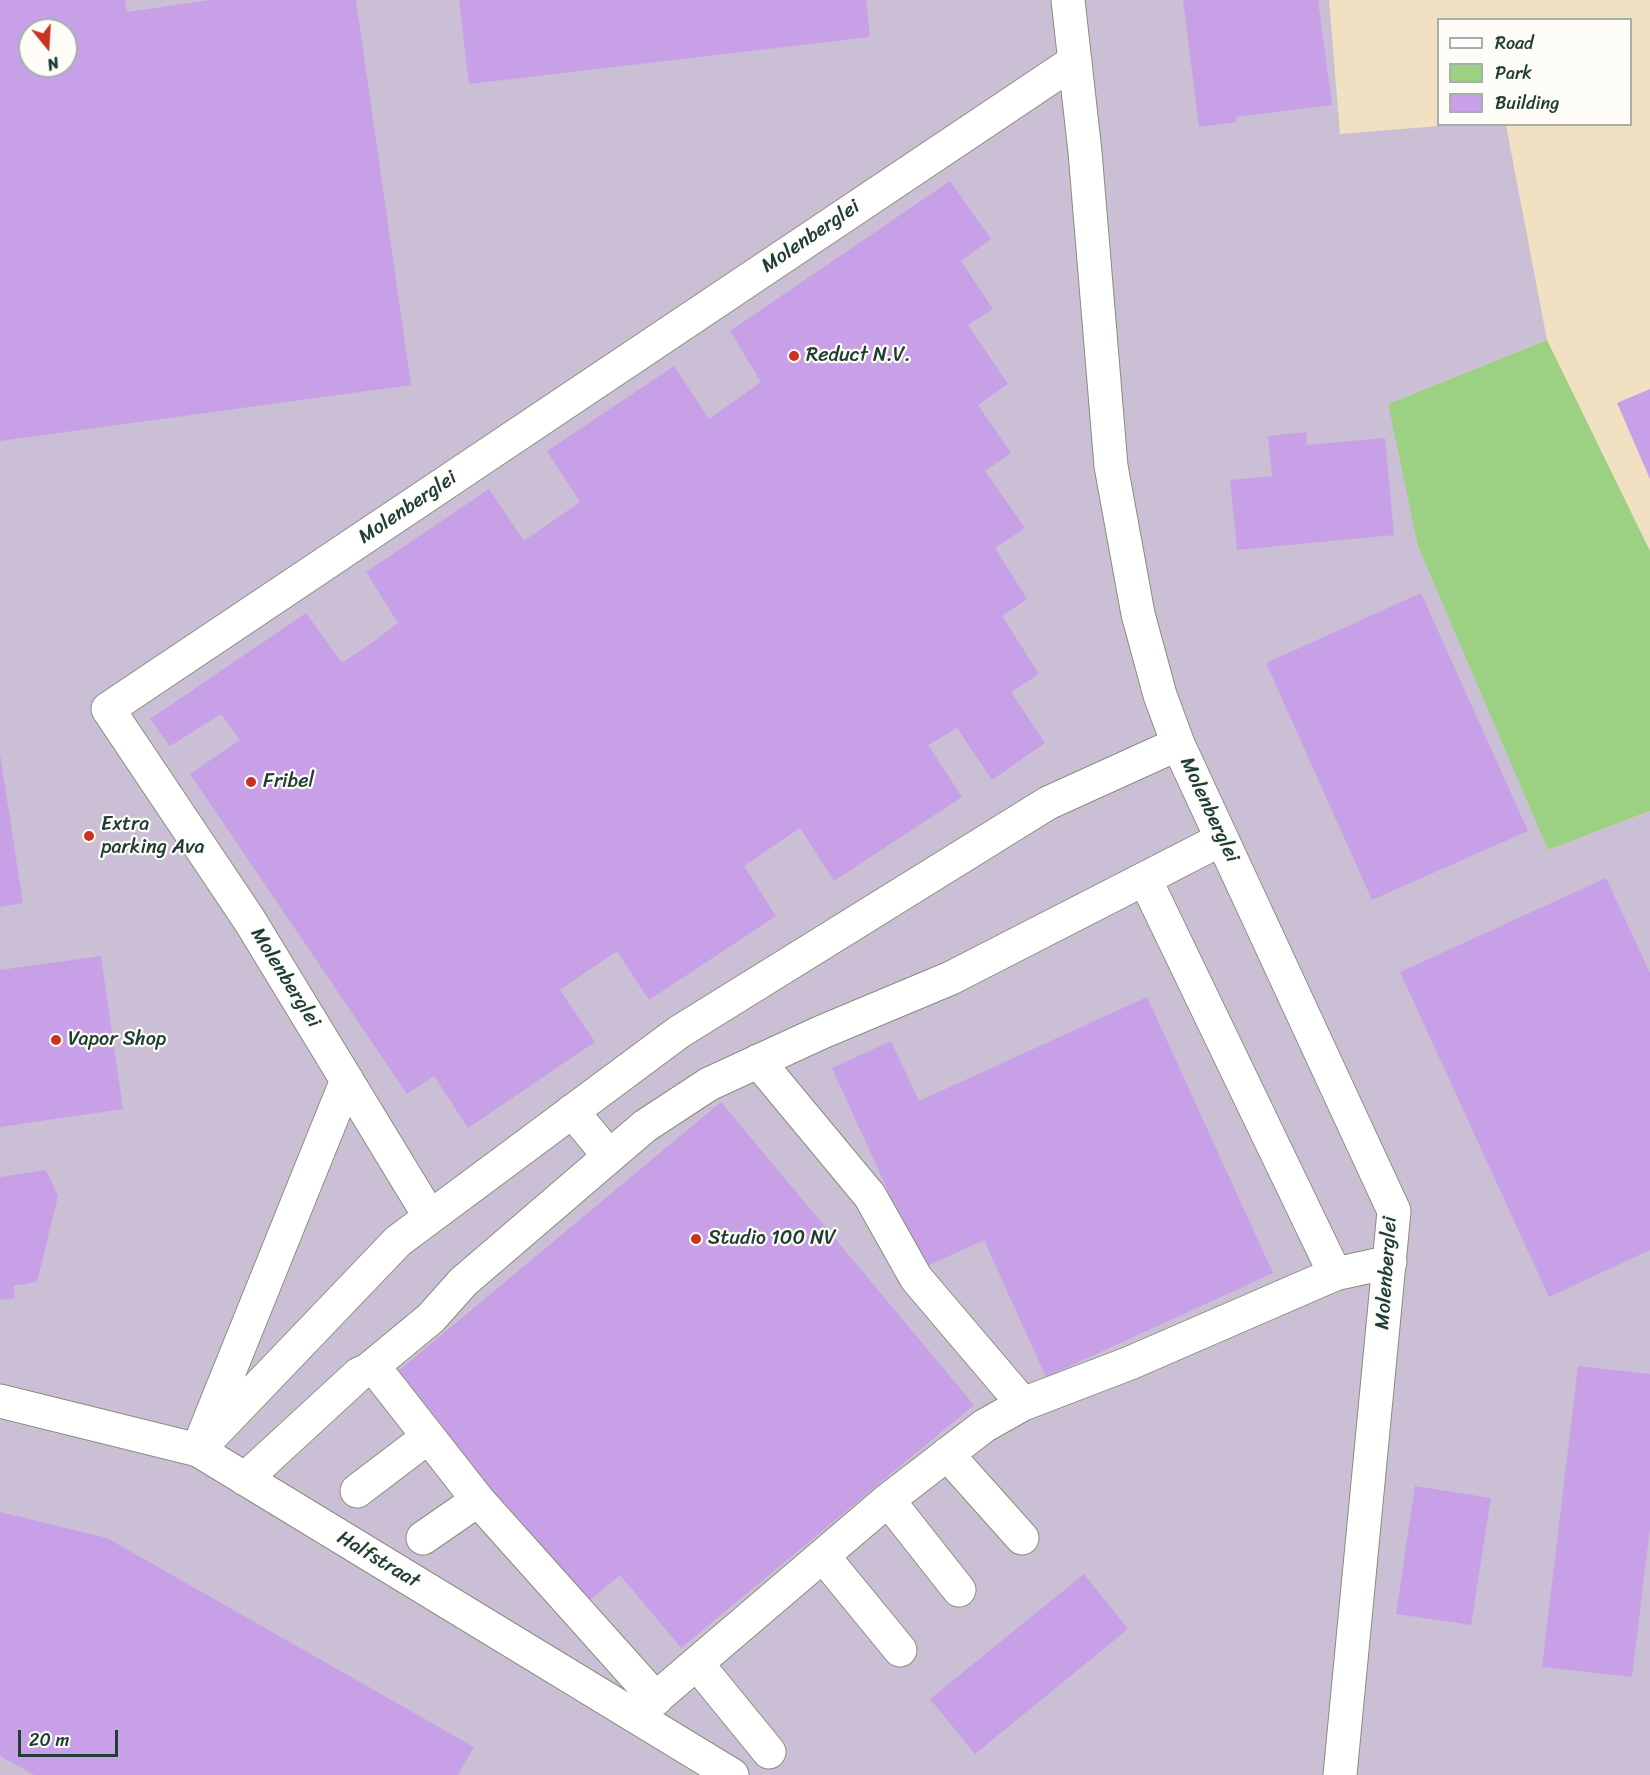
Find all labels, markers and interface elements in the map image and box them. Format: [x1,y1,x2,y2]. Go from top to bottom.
north arrow [18,18,78,78]
legend [1437,18,1632,126]
text: Road [1495,27,1534,59]
text: N [43,48,63,79]
text: Park [1495,57,1532,89]
text: Building [1495,87,1559,119]
street label: Molenberglei [757,195,865,279]
place label: Reduct N.V. [806,344,911,368]
marker: Reduct N.V. [787,349,801,363]
street label: Molenberglei [354,466,462,550]
street label: Molenberglei [1174,754,1244,866]
place label: Fribel [263,770,314,794]
marker: Fribel [244,775,258,789]
place label: Extra parking Ava [101,813,204,860]
marker: Extra parking Ava [82,829,96,843]
street label: Molenberglei [245,924,325,1032]
place label: Vapor Shop [68,1028,166,1052]
marker: Vapor Shop [49,1033,63,1047]
street label: Molenberglei [1371,1216,1403,1330]
place label: Studio 100 NV [708,1227,836,1251]
marker: Studio 100 NV [689,1232,703,1246]
street label: Halfstraat [332,1526,424,1594]
scale bar [21,1718,122,1756]
text: 20 m [29,1724,69,1756]

